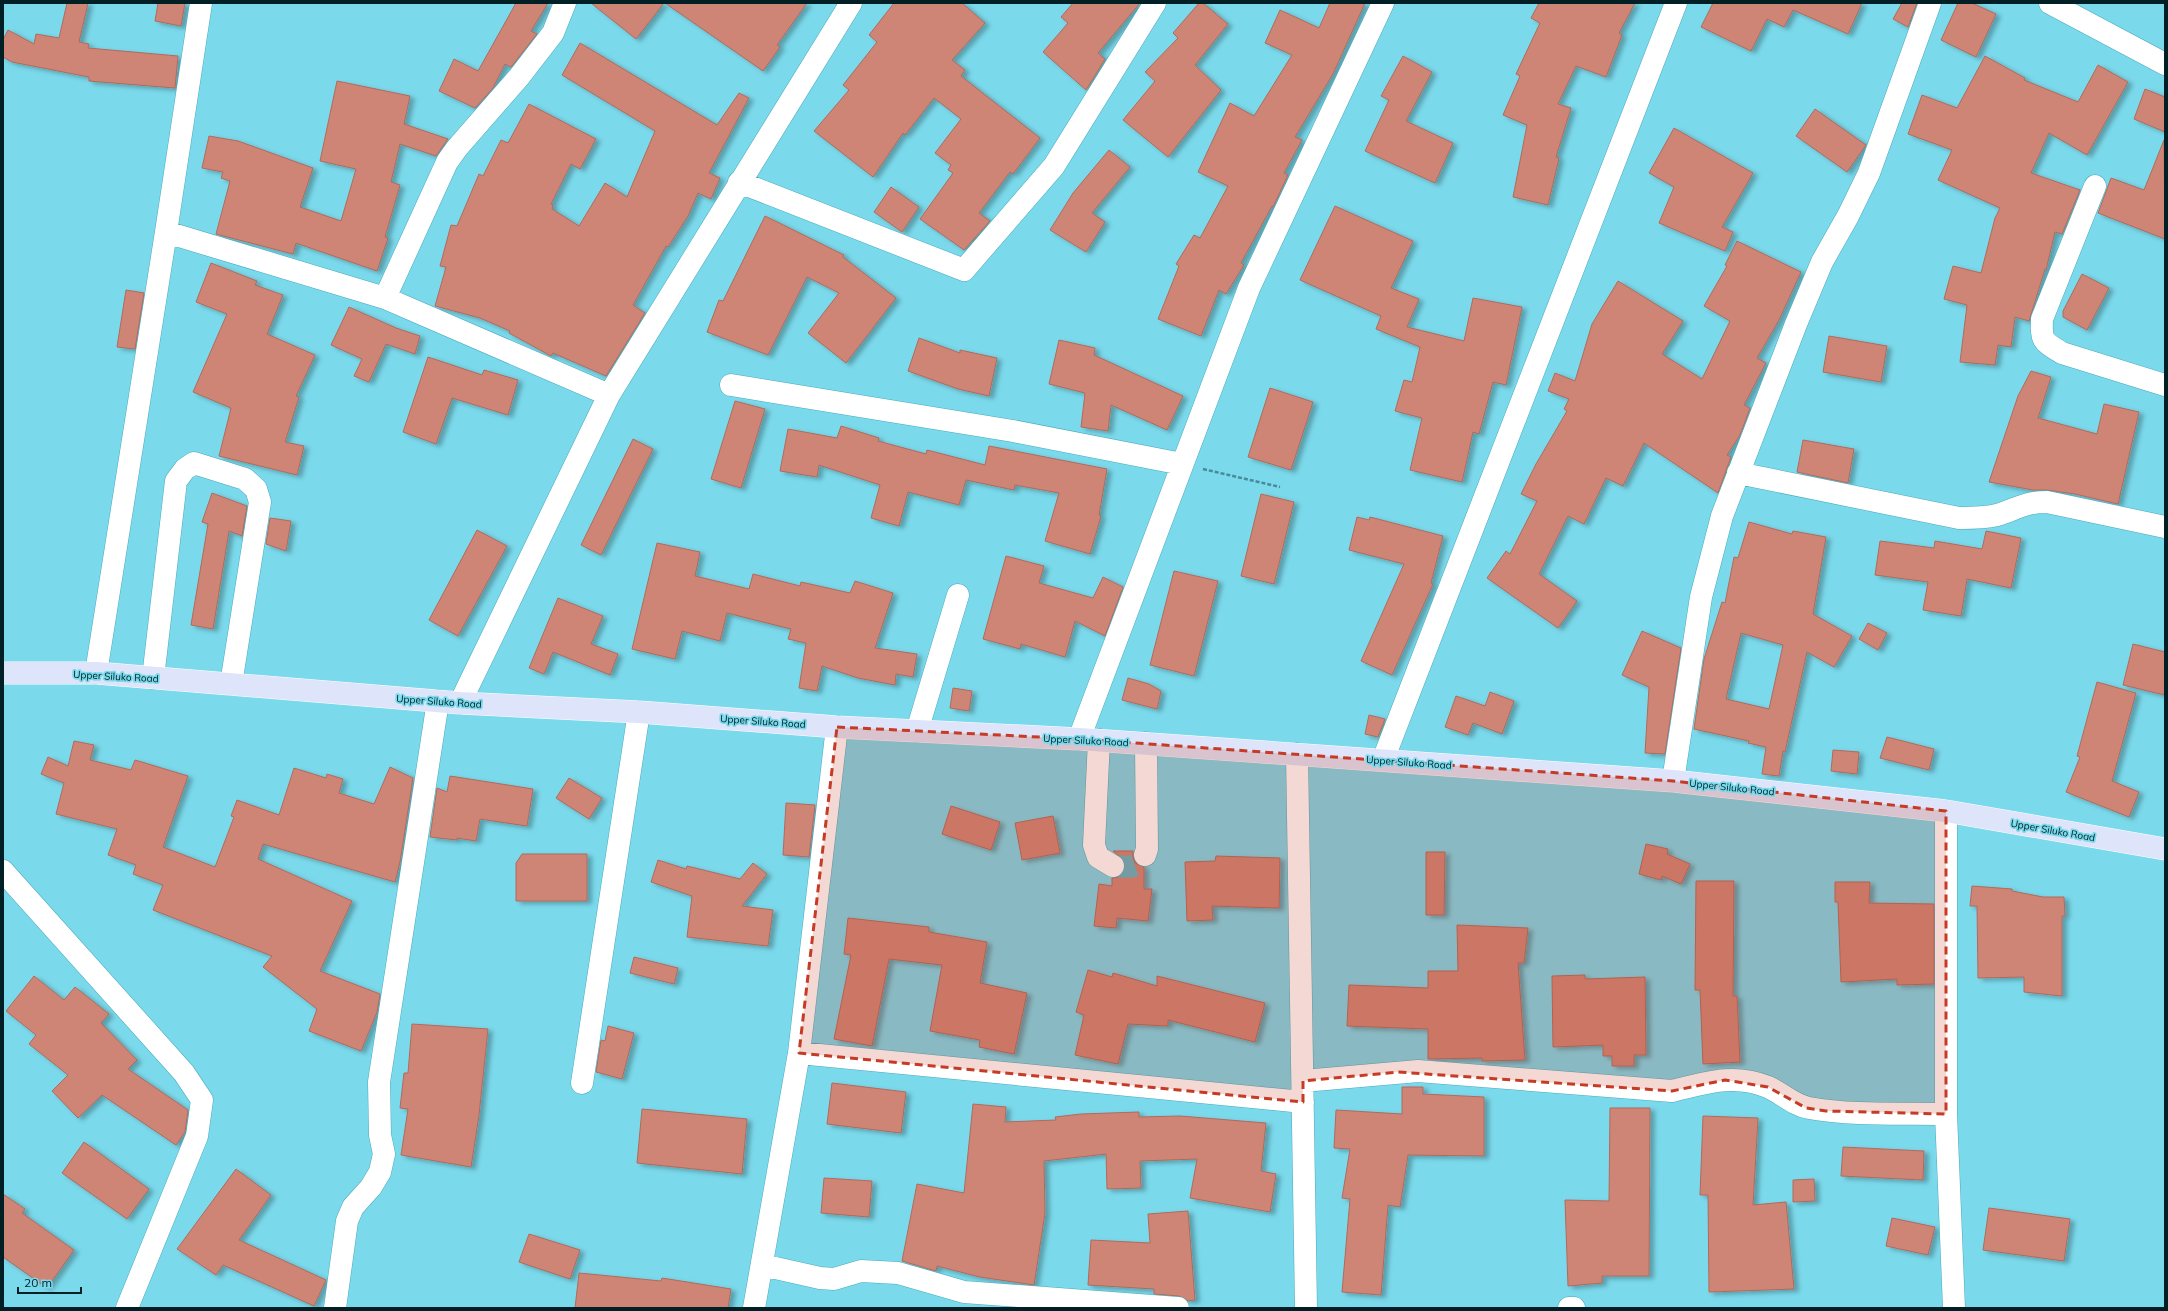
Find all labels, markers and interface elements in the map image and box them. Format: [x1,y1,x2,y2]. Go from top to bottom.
street label: Upper Siluko Road [73,668,159,685]
street label: Upper Siluko Road [396,692,482,711]
street label: Upper Siluko Road [720,712,806,731]
street label: Upper Siluko Road [1043,732,1129,749]
street label: Upper Siluko Road [1366,753,1452,772]
street label: Upper Siluko Road [1689,777,1775,798]
street label: Upper Siluko Road [2010,817,2096,844]
scale bar [18,1269,81,1295]
text: 20 m [24,1275,52,1290]

